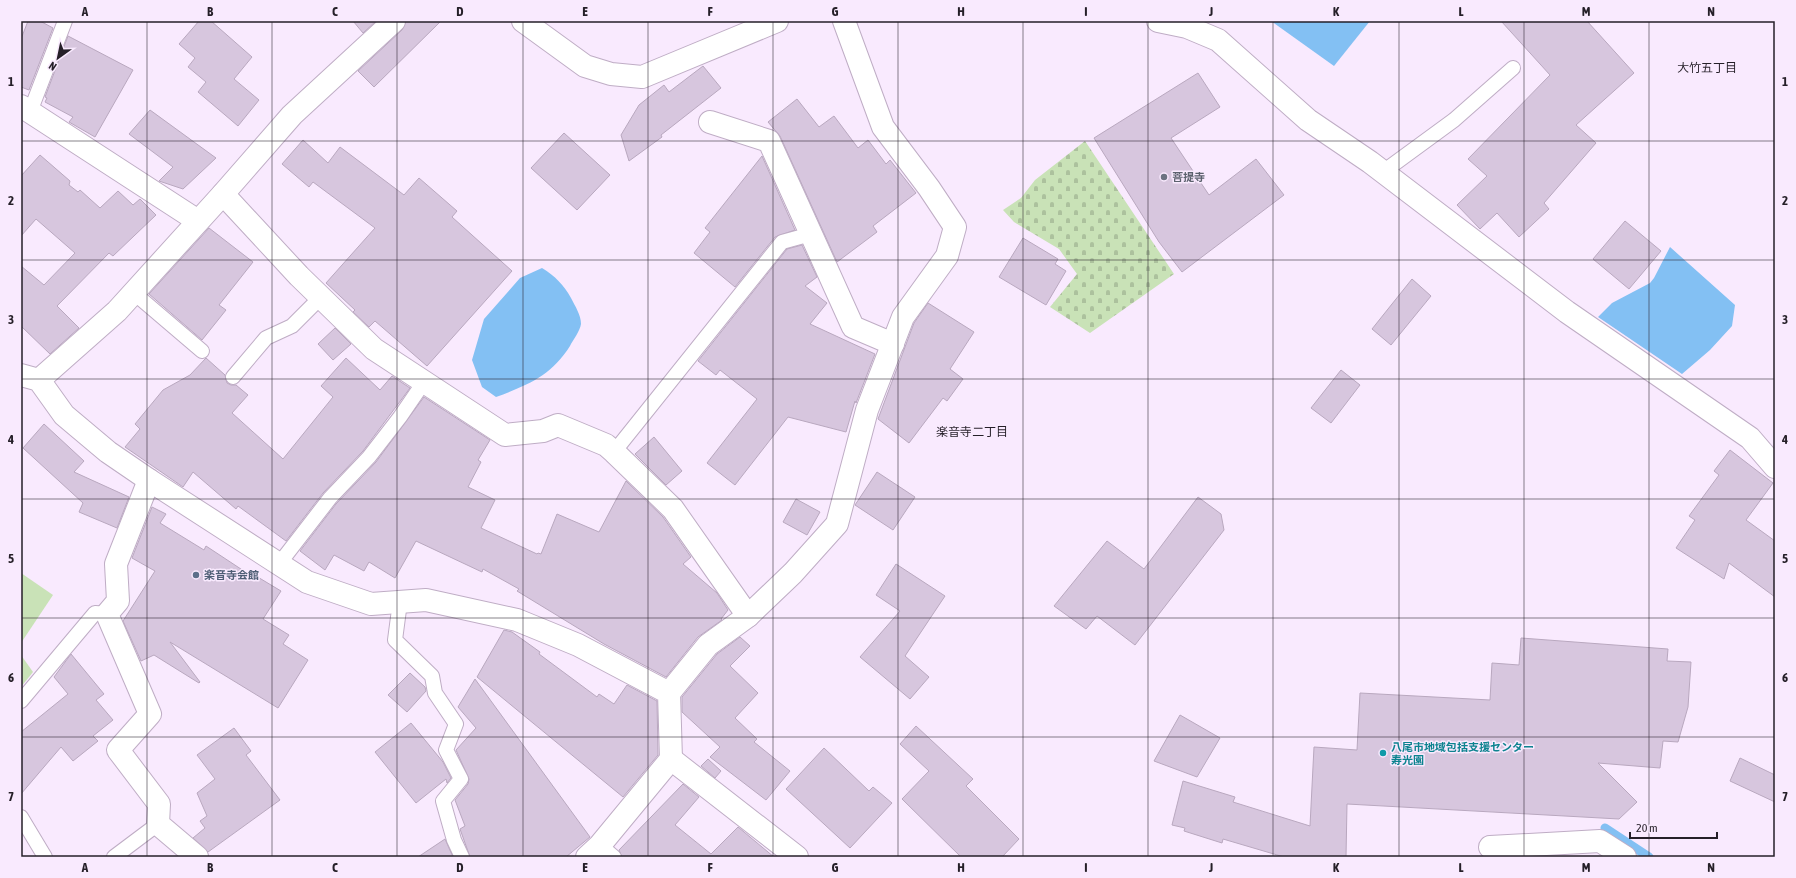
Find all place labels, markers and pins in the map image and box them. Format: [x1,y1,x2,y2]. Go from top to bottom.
place label: 菩提寺 [1172,171,1205,183]
marker: 菩提寺 [1159,172,1169,182]
place label: 楽音寺会館 [204,569,259,581]
marker: 楽音寺会館 [191,570,201,580]
place label: 八尾市地域包括支援センター 寿光園 [1391,741,1534,766]
marker: 八尾市地域包括支援センター 寿光園 [1378,748,1388,758]

